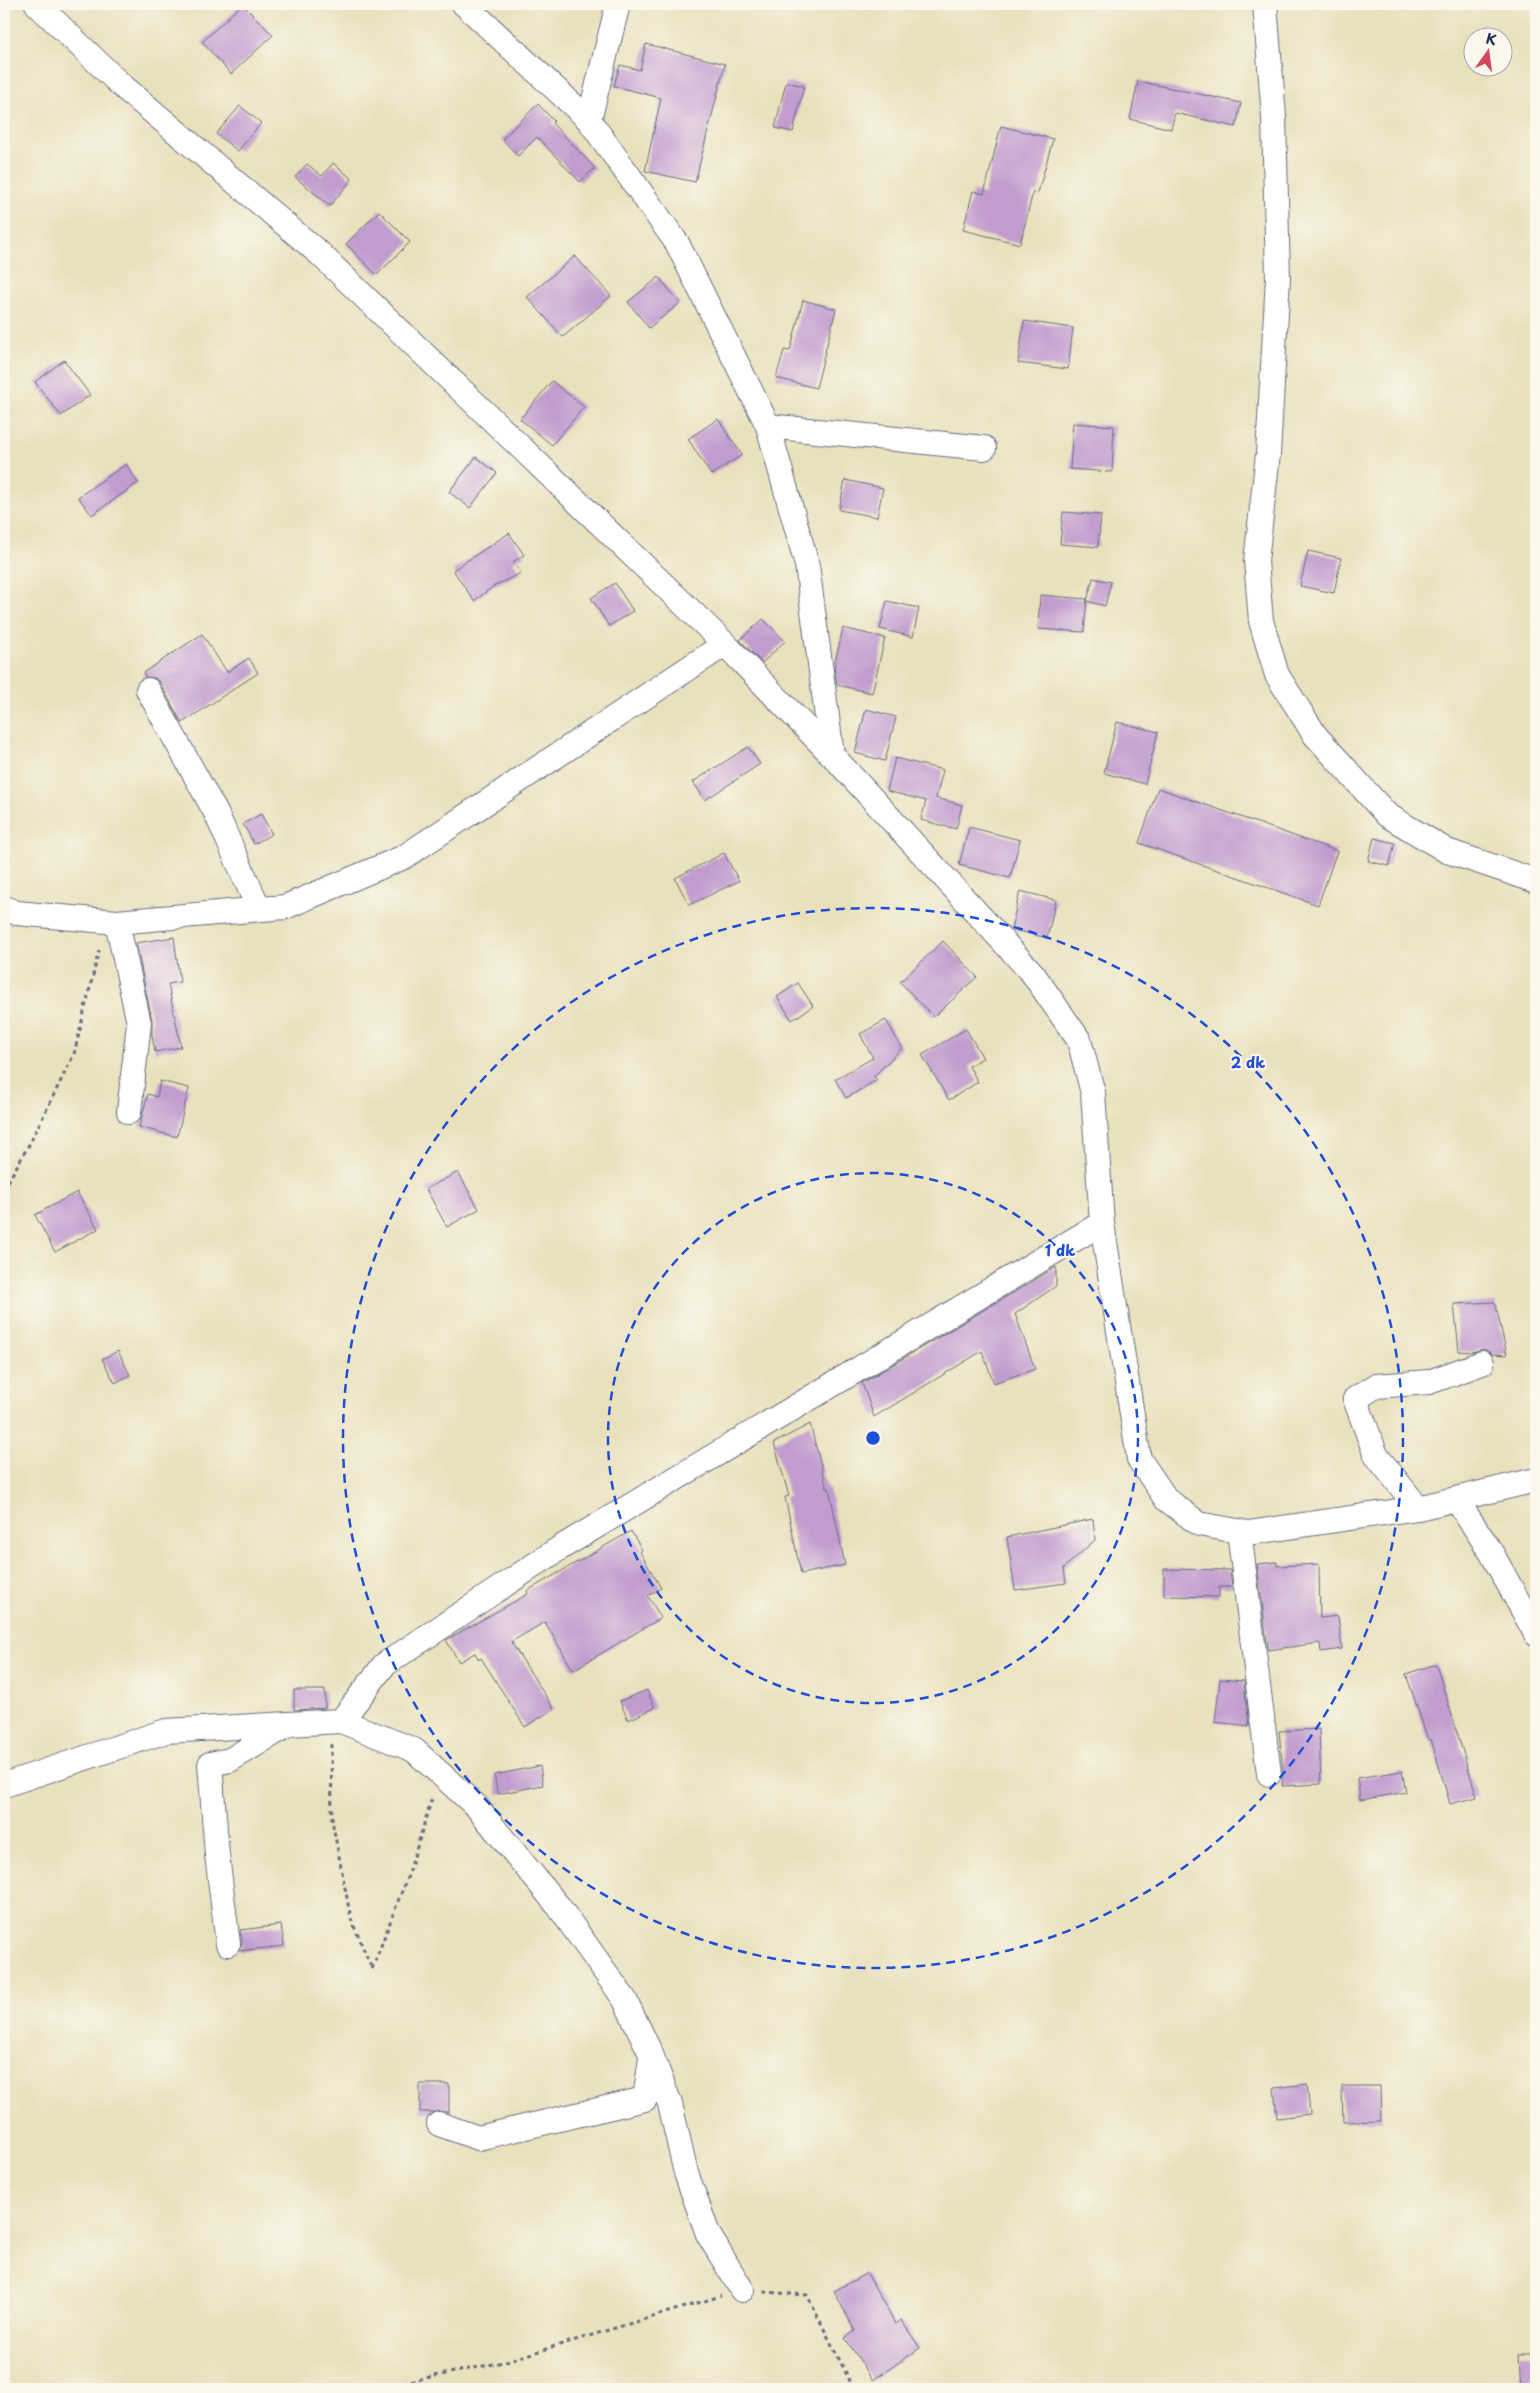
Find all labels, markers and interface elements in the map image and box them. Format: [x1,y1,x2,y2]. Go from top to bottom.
text: K [1484,27,1499,50]
north arrow [1462,28,1512,78]
text: 2 dk [1231,1050,1265,1073]
text: 1 dk [1045,1238,1075,1261]
centre of rings [864,1429,882,1447]

